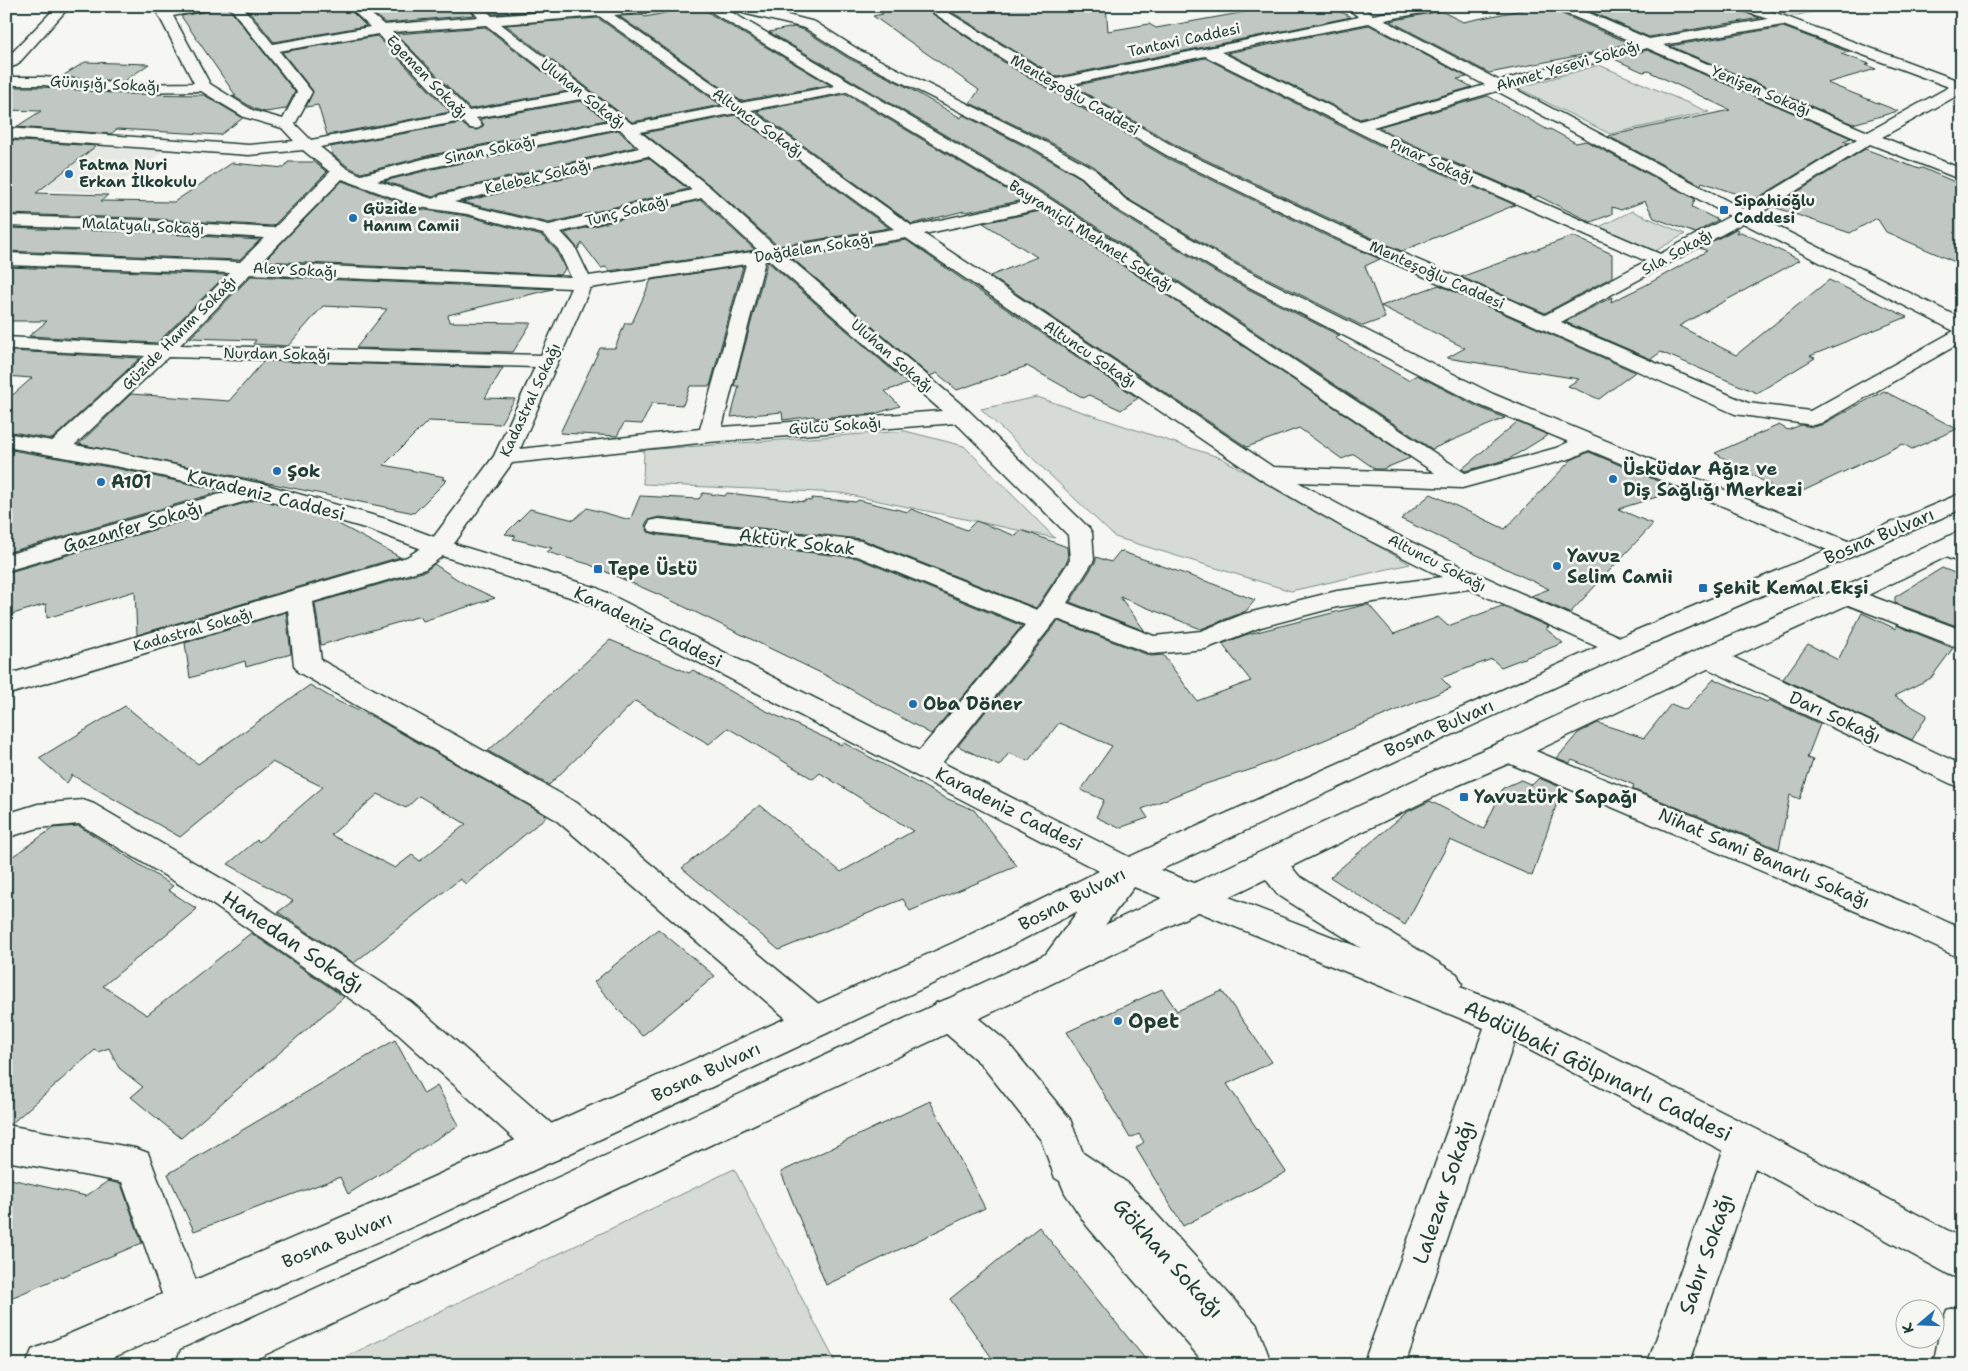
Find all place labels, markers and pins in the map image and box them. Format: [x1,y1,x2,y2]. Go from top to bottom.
place label: Fatma Nuri Erkan İlkokulu [79,155,197,192]
marker: Fatma Nuri Erkan İlkokulu [63,168,75,180]
place label: Sipahioğlu Caddesi [1734,191,1815,228]
place label: Güzide Hanım Camii [363,199,459,236]
marker: Sipahioğlu Caddesi [1718,204,1730,216]
marker: Güzide Hanım Camii [347,212,359,224]
place label: Üsküdar Ağız ve Diş Sağlığı Merkezi [1623,456,1803,502]
place label: Şok [287,459,321,483]
marker: Şok [271,465,283,477]
place label: A101 [111,470,152,494]
marker: Üsküdar Ağız ve Diş Sağlığı Merkezi [1607,473,1619,485]
marker: A101 [95,476,107,488]
place label: Yavuz Selim Camii [1567,544,1673,589]
place label: Tepe Üstü [608,556,698,581]
marker: Yavuz Selim Camii [1551,560,1563,572]
marker: Tepe Üstü [592,563,604,575]
place label: Şehit Kemal Ekşi [1713,576,1869,600]
marker: Şehit Kemal Ekşi [1697,582,1709,594]
place label: Oba Döner [923,692,1023,716]
marker: Oba Döner [907,698,919,710]
place label: Yavuztürk Sapağı [1474,785,1637,809]
marker: Yavuztürk Sapağı [1458,791,1470,803]
place label: Opet [1128,1007,1179,1035]
marker: Opet [1112,1015,1124,1027]

